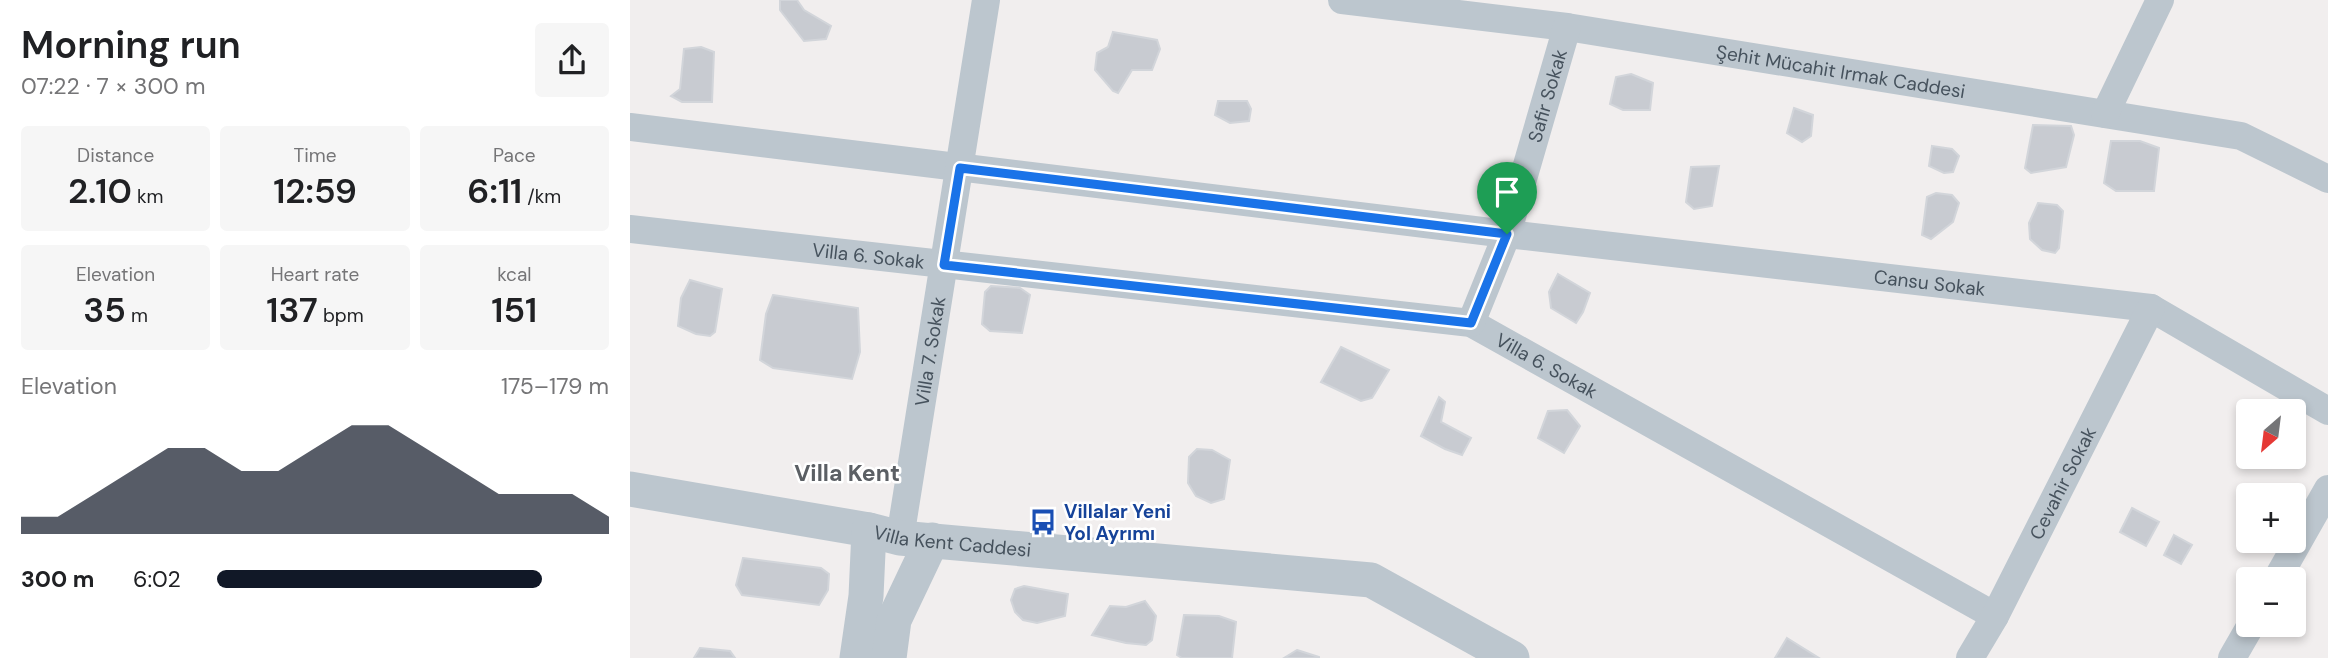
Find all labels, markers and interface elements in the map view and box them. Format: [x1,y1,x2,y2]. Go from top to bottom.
text: Morning run [21,20,241,70]
button: share [535,23,609,97]
street label: Şehit Mücahit Irmak Caddesi [1714,39,1967,104]
street label: Safir Sokak [1522,46,1573,145]
text: 07:22 · 7 × 300 m [21,71,205,101]
text: Distance [77,143,154,168]
text: Time [294,143,336,168]
text: Pace [493,143,536,168]
pin [1477,162,1537,234]
text: 2.10 [68,168,132,214]
text: 12:59 [273,168,357,214]
text: 6:11 [467,168,522,214]
icon: arrive [1488,173,1526,211]
text: km [132,184,163,209]
text: /km [522,184,561,209]
street label: Villa 6. Sokak [811,237,926,275]
text: Elevation [76,262,155,287]
text: Heart rate [271,262,359,287]
text: kcal [497,262,531,287]
street label: Cansu Sokak [1873,264,1987,302]
text: 35 [83,287,126,333]
text: 137 [266,287,318,333]
text: 151 [491,287,537,333]
street label: Villa 7. Sokak [909,294,951,408]
text: m [126,303,148,328]
text: bpm [318,303,364,328]
street label: Villa 6. Sokak [1491,327,1602,404]
text: Elevation [21,371,117,401]
text: 175–179 m [501,371,609,401]
north arrow [2236,399,2306,469]
map controls [2236,399,2306,637]
street label: Cevahir Sokak [2024,422,2102,544]
district label: Villa Kent [794,458,900,488]
button: + [2236,483,2306,553]
place label: Villalar Yeni Yol Ayrımı [1064,499,1171,546]
bus stop icon: Villalar Yeni Yol Ayrımı [1028,507,1058,537]
street label: Villa Kent Caddesi [871,520,1032,563]
text: 300 m [21,564,94,594]
text: 6:02 [133,564,181,594]
button: − [2236,567,2306,637]

